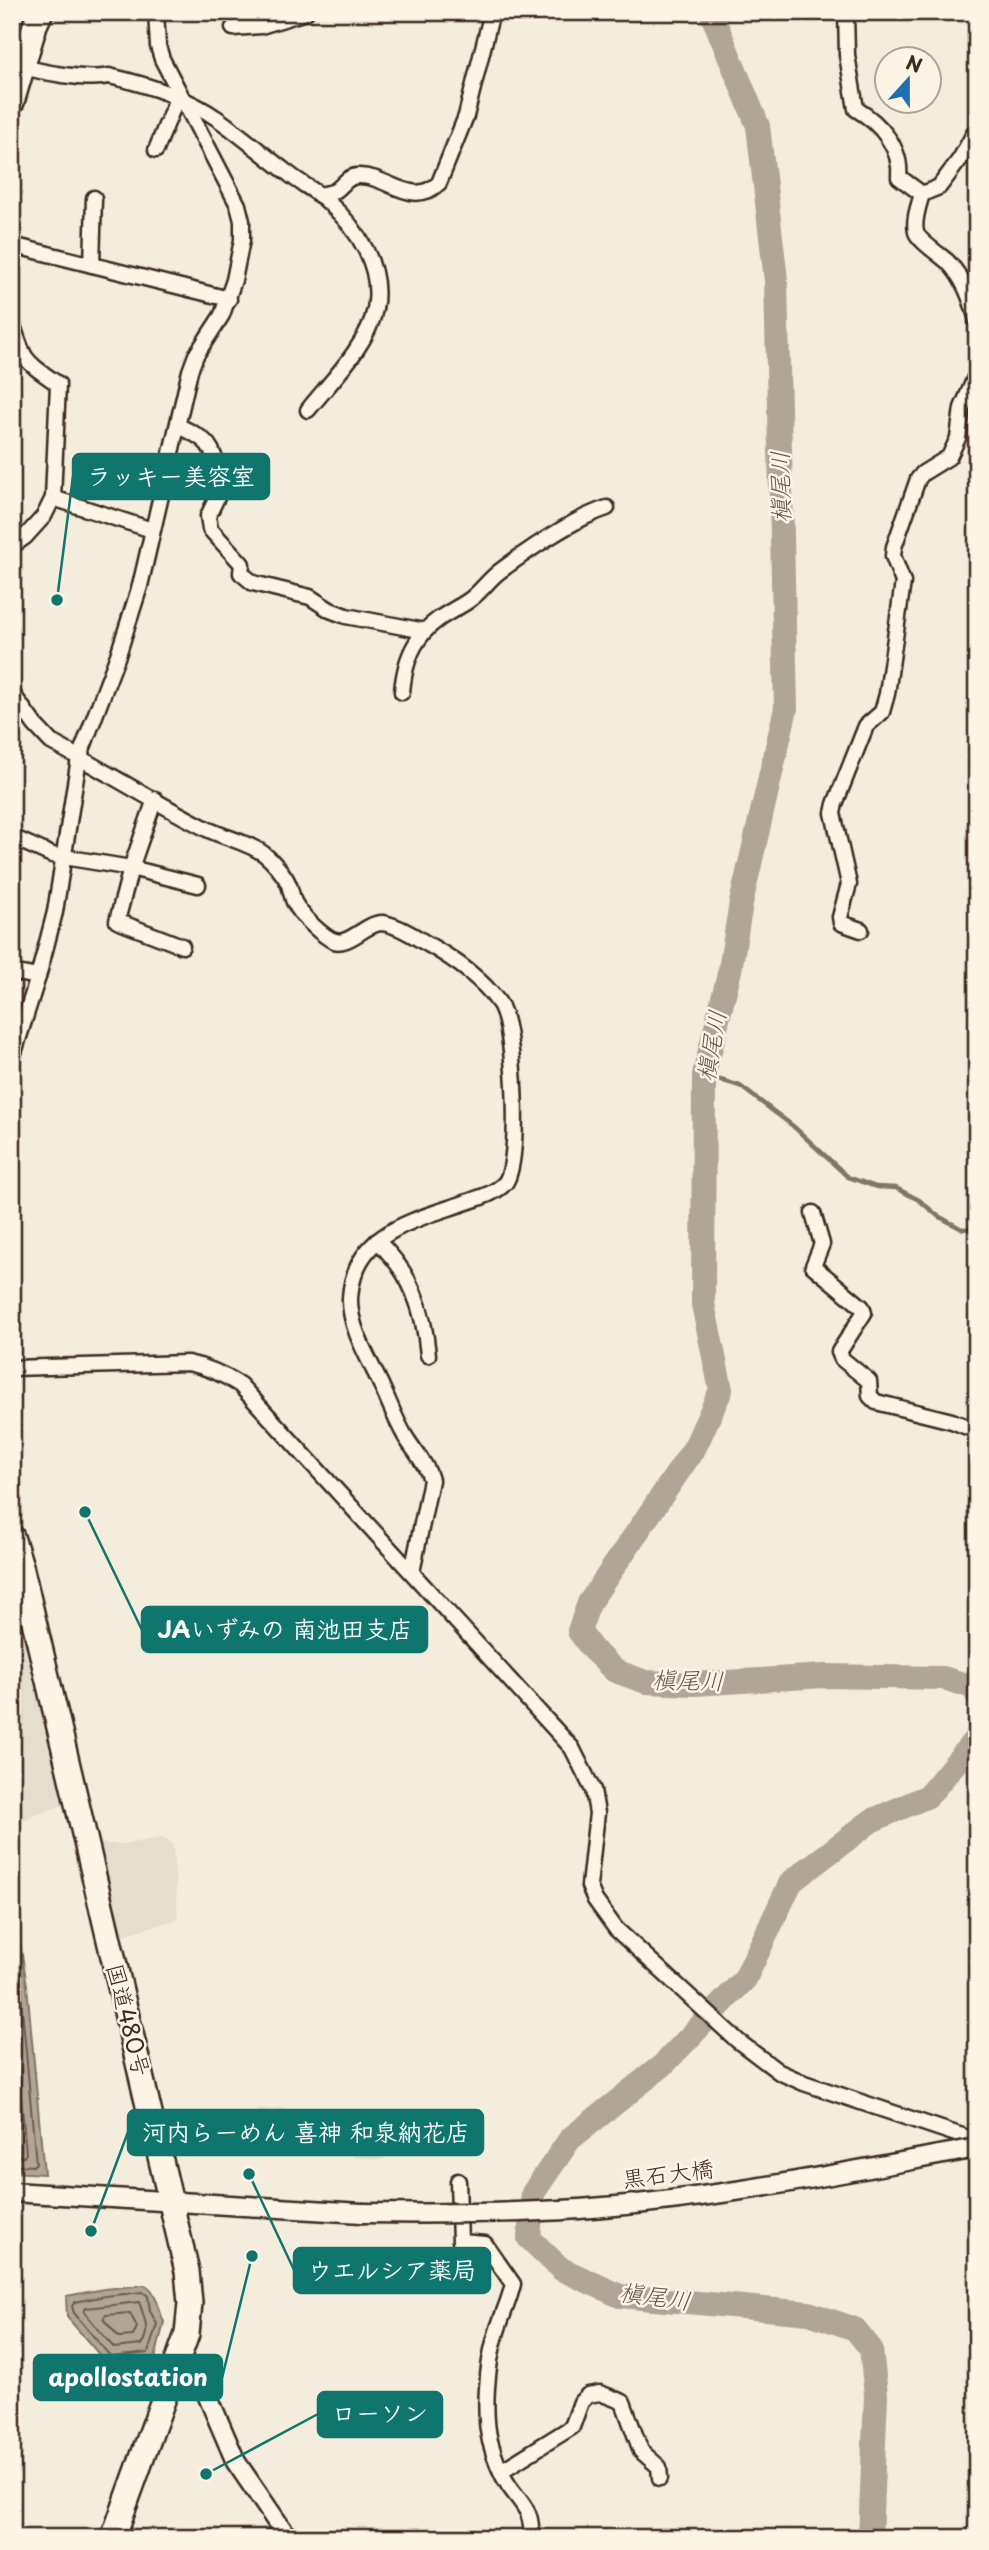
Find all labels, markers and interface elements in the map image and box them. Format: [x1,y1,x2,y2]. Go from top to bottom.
north arrow [874,46,944,116]
text: N [902,47,926,79]
water label: 槇尾川 [760,451,798,523]
callout: ラッキー美容室 [73,454,269,499]
text: ラッキー美容室 [87,457,255,493]
water label: 槇尾川 [686,1007,734,1084]
callout: JAいずみの 南池田支店 [142,1607,427,1652]
text: JAいずみの 南池田支店 [158,1610,412,1646]
water label: 槇尾川 [652,1660,724,1698]
street label: 国道480号 [99,1960,160,2080]
callout: 河内らーめん 喜神 和泉納花店 [128,2110,483,2155]
text: 河内らーめん 喜神 和泉納花店 [142,2113,470,2149]
street label: 黒石大橋 [620,2150,716,2195]
callout: ウエルシア薬局 [294,2248,490,2293]
text: ウエルシア薬局 [308,2251,476,2287]
water label: 槇尾川 [617,2272,693,2318]
callout: apollostation [34,2355,222,2400]
text: apollostation [48,2358,208,2394]
callout: ローソン [318,2392,442,2437]
text: ローソン [332,2394,428,2430]

